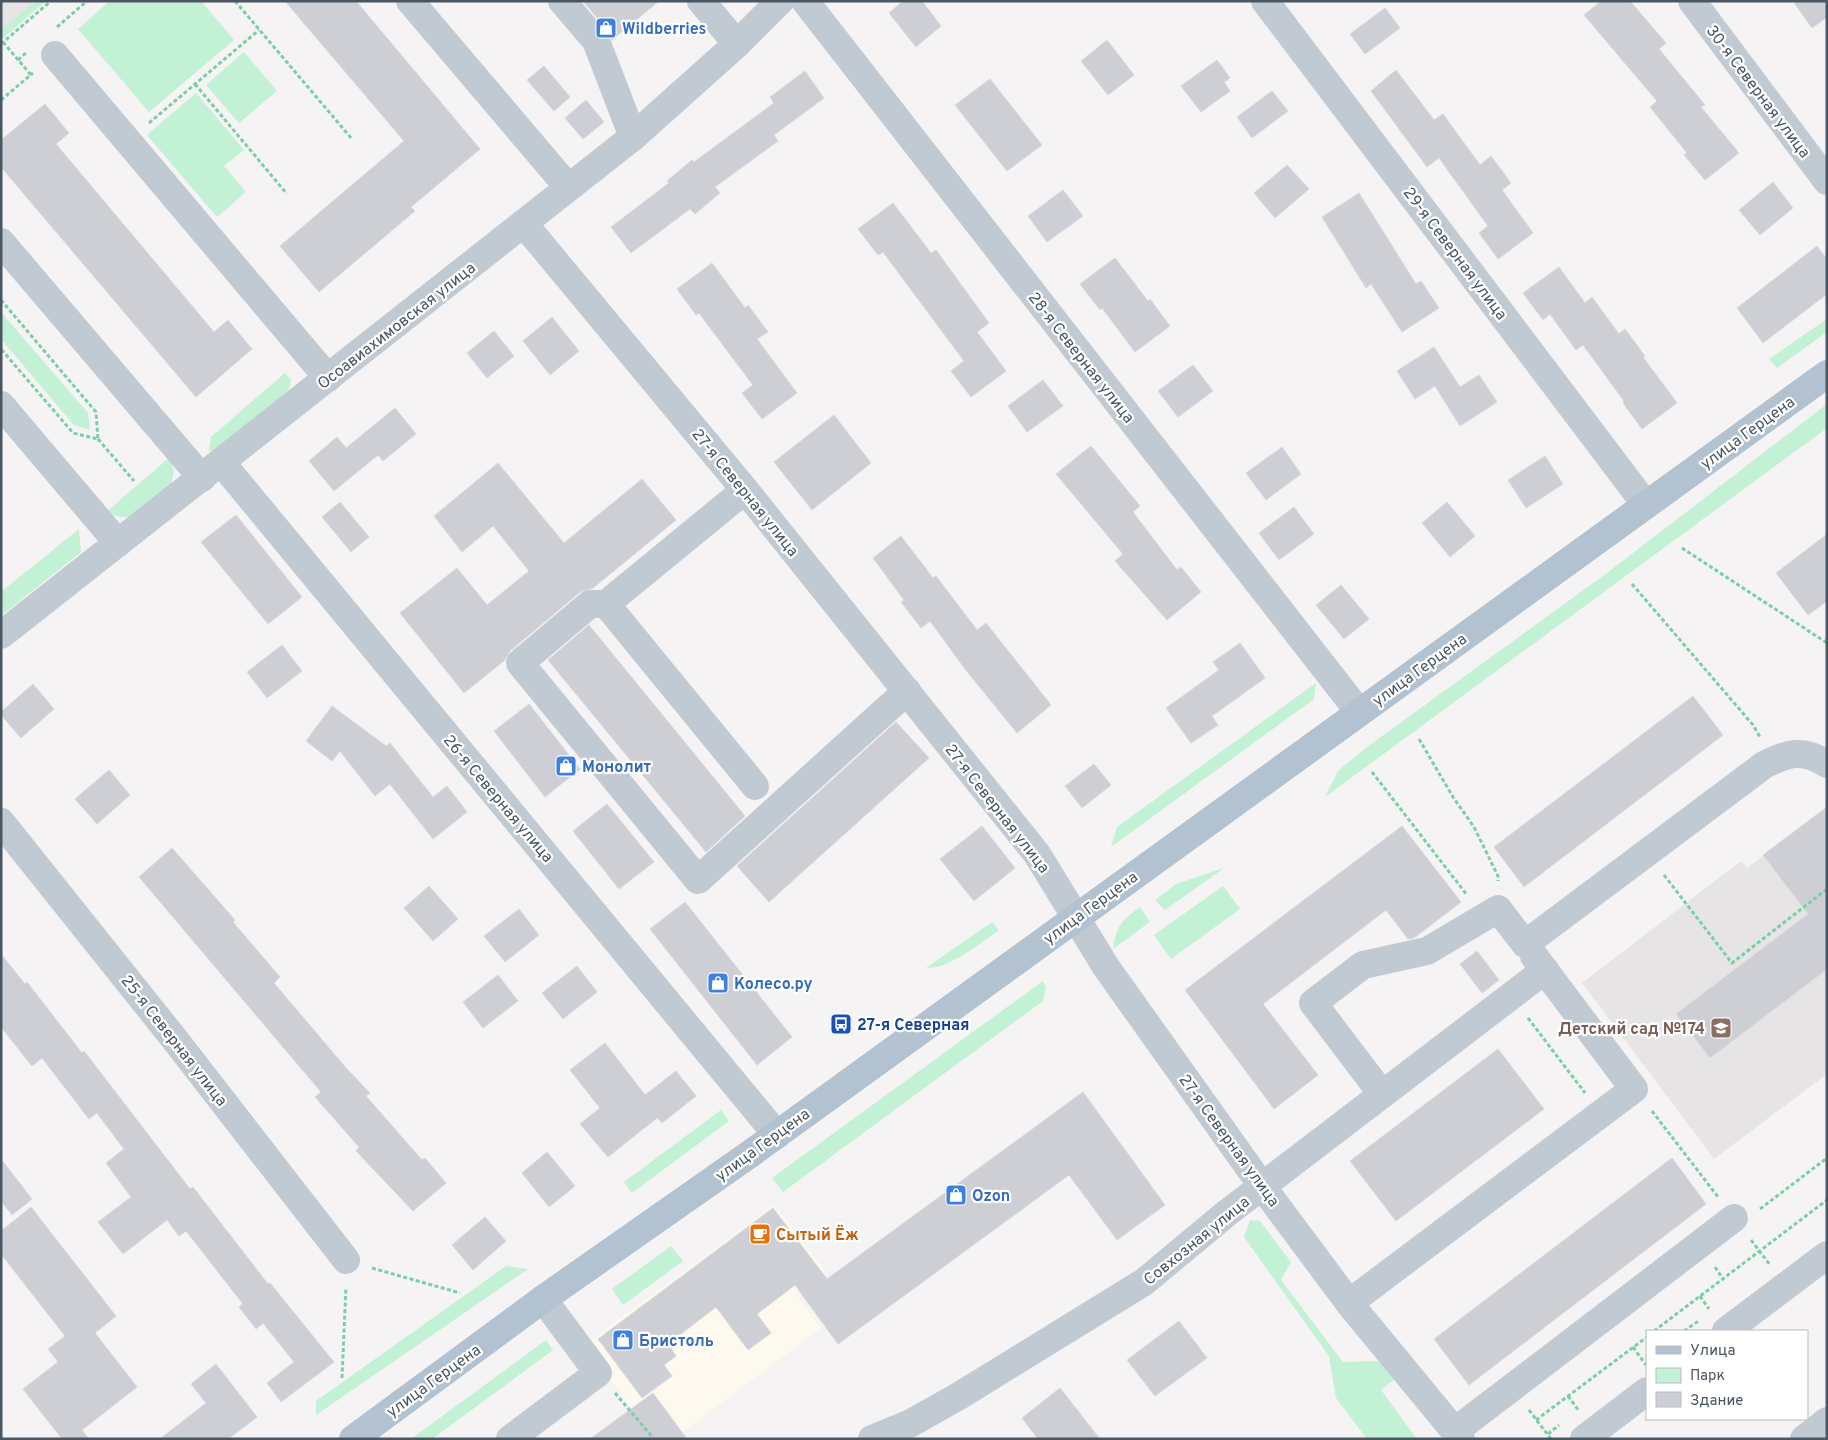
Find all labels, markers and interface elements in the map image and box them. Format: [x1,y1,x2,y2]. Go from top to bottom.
shop icon: Wildberries [594,16,618,40]
place label: Wildberries [622,20,707,40]
street label: 30-я Северная улица [1701,22,1814,163]
street label: 29-я Северная улица [1398,184,1511,324]
street label: Осоавиахимовская улица [314,259,480,395]
street label: 28-я Северная улица [1023,289,1138,428]
street label: улица Герцена [1697,393,1799,475]
street label: 27-я Северная улица [687,425,802,561]
street label: улица Герцена [1369,630,1471,712]
street label: 26-я Северная улица [438,731,557,867]
street label: 27-я Северная улица [940,741,1053,878]
shop icon: Монолит [554,754,578,778]
place label: Монолит [582,758,652,778]
street label: улица Герцена [1040,868,1142,950]
shop icon: Колесо.ру [706,971,730,995]
street label: 25-я Северная улица [116,972,231,1111]
place label: Колесо.ру [734,975,813,995]
bus stop icon: 27-я Северная [829,1012,853,1036]
place label: 27-я Северная [857,1016,970,1036]
school or university icon: Детский сад №174 [1709,1016,1733,1040]
place label: Детский сад №174 [1558,1020,1705,1040]
street label: 27-я Северная улица [1174,1071,1283,1211]
street label: улица Герцена [712,1105,814,1187]
shop icon: Ozon [944,1183,968,1207]
place label: Ozon [972,1187,1010,1207]
street label: Совхозная улица [1140,1193,1254,1290]
cafe icon: Сытый Ёж [748,1222,772,1246]
place label: Сытый Ёж [776,1224,859,1246]
shop icon: Бристоль [611,1328,635,1352]
legend [1646,1330,1808,1420]
place label: Бристоль [639,1332,714,1352]
street label: улица Герцена [383,1341,485,1423]
text: Улица [1690,1342,1735,1361]
text: Парк [1690,1367,1725,1386]
text: Здание [1690,1392,1743,1411]

